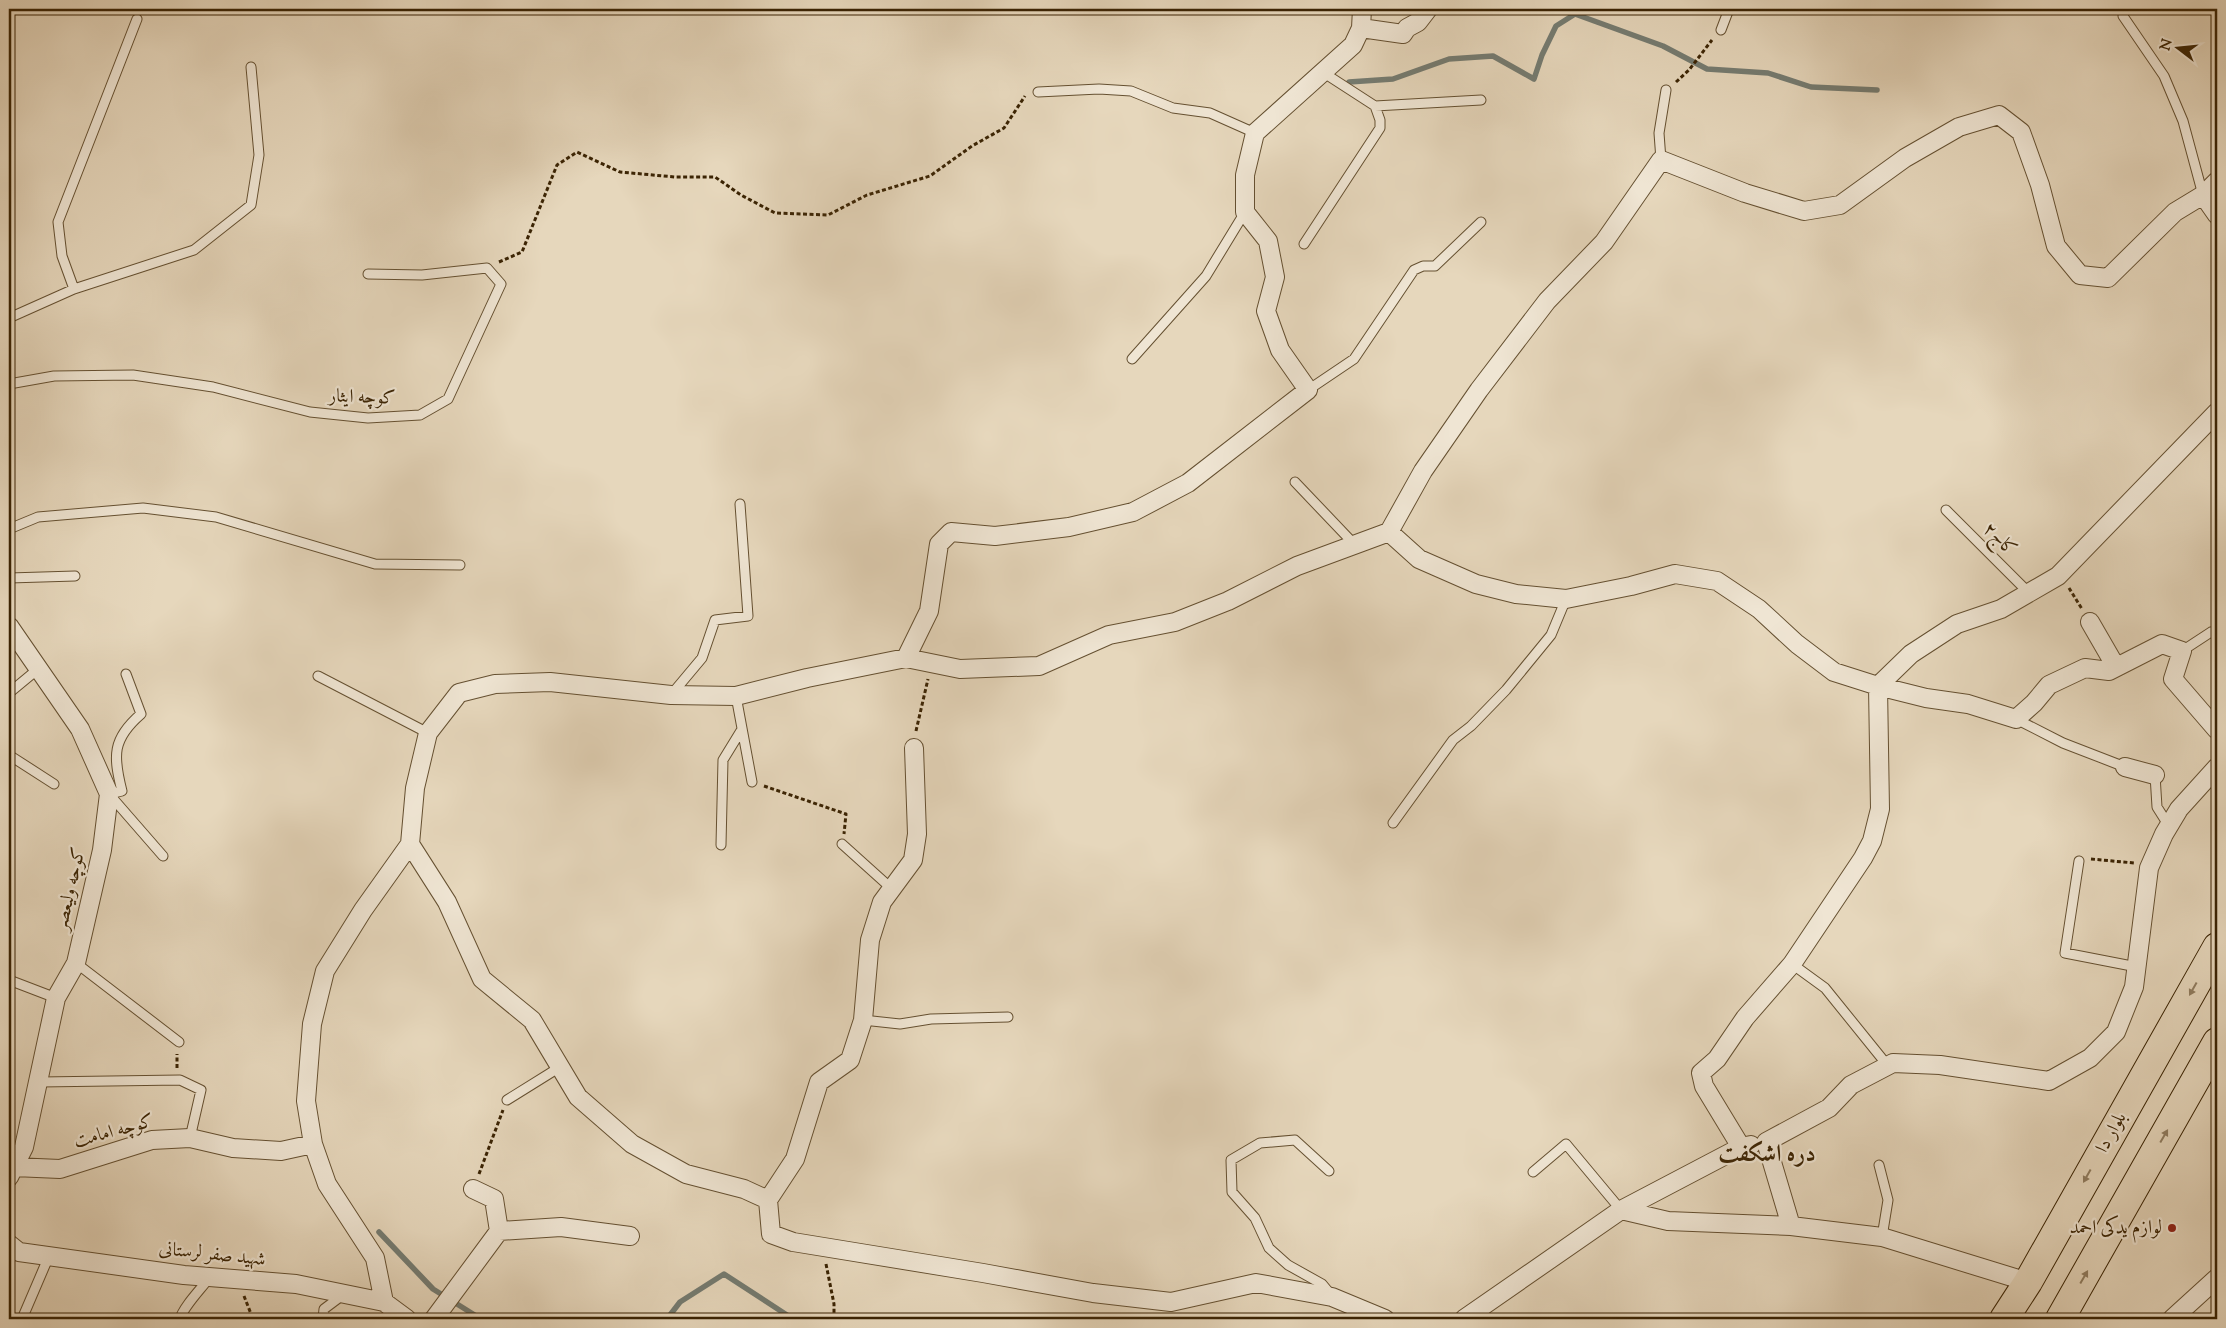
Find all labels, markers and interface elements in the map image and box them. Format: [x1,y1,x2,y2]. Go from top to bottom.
north arrow [2154,22,2204,72]
text: N [2156,37,2179,53]
street label: کوچه ایثار [326,383,396,413]
street label: کاج۲ [1974,517,2022,565]
street label: کوچه ولیعصر [48,845,94,935]
one-way arrow [2189,983,2198,996]
street label: کوچه امامت [71,1108,157,1156]
street label: بلوار دا [2090,1108,2134,1158]
one-way arrow [2160,1129,2169,1142]
district label: دره اشکفت [1718,1138,1816,1172]
one-way arrow [2083,1170,2092,1183]
place label: لوازم یدکی احمد [2069,1215,2162,1243]
marker: لوازم یدکی احمد [2166,1222,2178,1234]
street label: شهید صفر لرستانی [157,1236,267,1274]
one-way arrow [2080,1269,2088,1284]

